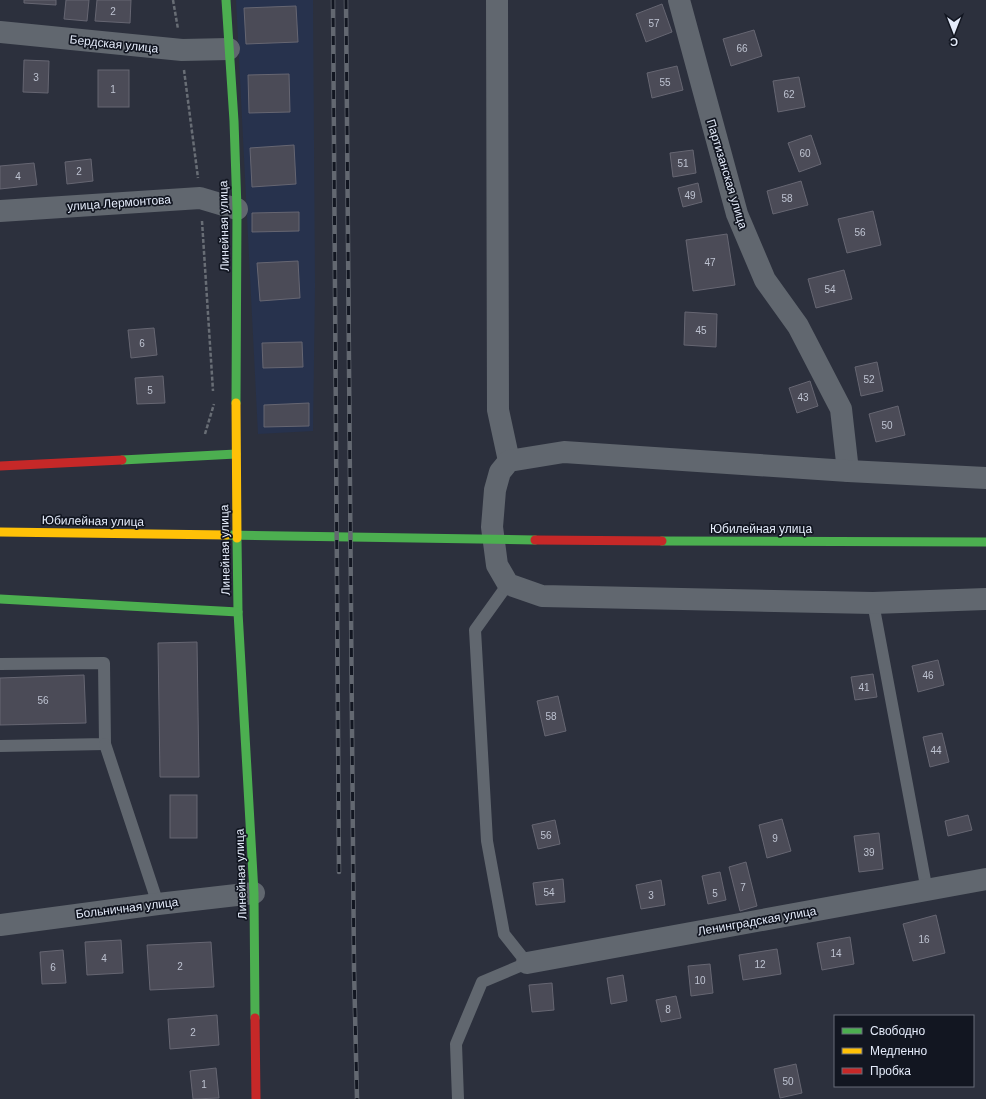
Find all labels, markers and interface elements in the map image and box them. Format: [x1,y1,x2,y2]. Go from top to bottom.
house number: 2 [110,6,116,17]
north arrow [934,12,974,52]
house number: 57 [648,18,660,29]
street label: Бердская улица [69,32,159,56]
text: С [950,36,958,48]
house number: 66 [736,43,748,54]
house number: 3 [33,72,39,83]
house number: 55 [659,77,671,88]
house number: 1 [110,84,116,95]
house number: 62 [783,89,795,100]
street label: Партизанская улица [704,118,750,231]
house number: 60 [799,148,811,159]
house number: 51 [677,158,689,169]
house number: 2 [76,166,82,177]
house number: 4 [15,171,21,182]
street label: Линейная улица [216,180,232,271]
house number: 49 [684,190,696,201]
street label: улица Лермонтова [67,192,172,214]
house number: 58 [781,193,793,204]
house number: 56 [854,227,866,238]
house number: 47 [704,257,716,268]
house number: 54 [824,284,836,295]
house number: 45 [695,325,707,336]
house number: 6 [139,338,145,349]
house number: 52 [863,374,875,385]
house number: 5 [147,385,153,396]
house number: 43 [797,392,809,403]
house number: 50 [881,420,893,431]
street label: Линейная улица [217,504,233,595]
street label: Юбилейная улица [42,513,145,529]
street label: Юбилейная улица [710,522,812,536]
house number: 46 [922,670,934,681]
house number: 41 [858,682,870,693]
house number: 56 [37,695,49,706]
house number: 58 [545,711,557,722]
house number: 44 [930,745,942,756]
street label: Линейная улица [232,828,250,920]
house number: 56 [540,830,552,841]
house number: 9 [772,833,778,844]
house number: 39 [863,847,875,858]
house number: 7 [740,882,746,893]
house number: 54 [543,887,555,898]
house number: 5 [712,888,718,899]
house number: 3 [648,890,654,901]
street label: Больничная улица [75,895,179,921]
street label: Ленинградская улица [697,904,818,938]
house number: 16 [918,934,930,945]
house number: 14 [830,948,842,959]
house number: 4 [101,953,107,964]
house number: 12 [754,959,766,970]
house number: 2 [177,961,183,972]
house number: 6 [50,962,56,973]
house number: 10 [694,975,706,986]
house number: 8 [665,1004,671,1015]
legend [834,1015,974,1087]
text: Свободно [870,1024,925,1038]
house number: 2 [190,1027,196,1038]
text: Медленно [870,1044,927,1058]
text: Пробка [870,1064,911,1078]
house number: 50 [782,1076,794,1087]
house number: 1 [201,1079,207,1090]

